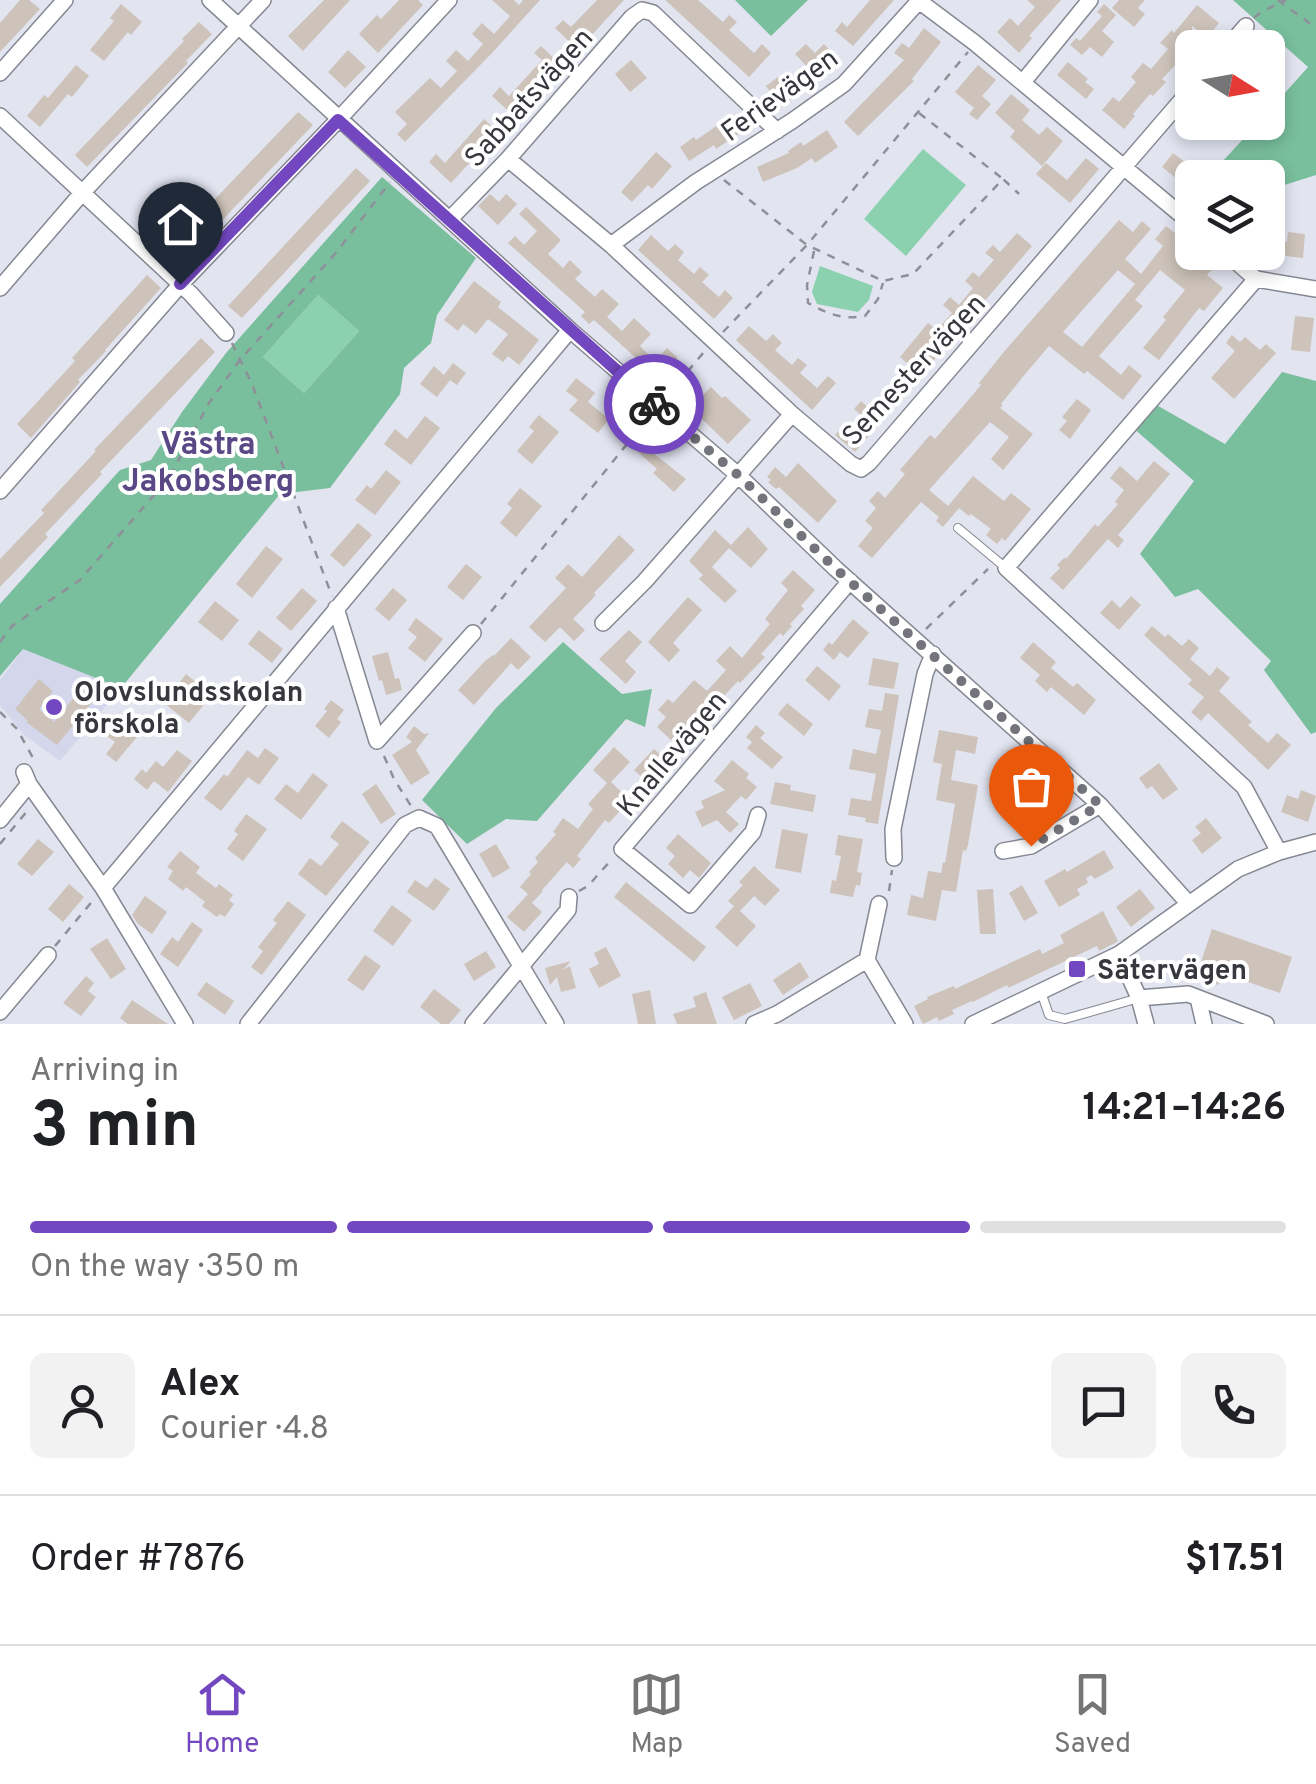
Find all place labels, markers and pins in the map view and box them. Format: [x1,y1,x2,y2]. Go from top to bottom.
pin [138,182,223,285]
place label: Olovslundsskolan förskola [74,676,303,744]
marker: Olovslundsskolan förskola [43,696,65,718]
pin [989,744,1074,847]
place label: Sätervägen [1097,954,1247,990]
marker: Sätervägen [1066,958,1088,980]

